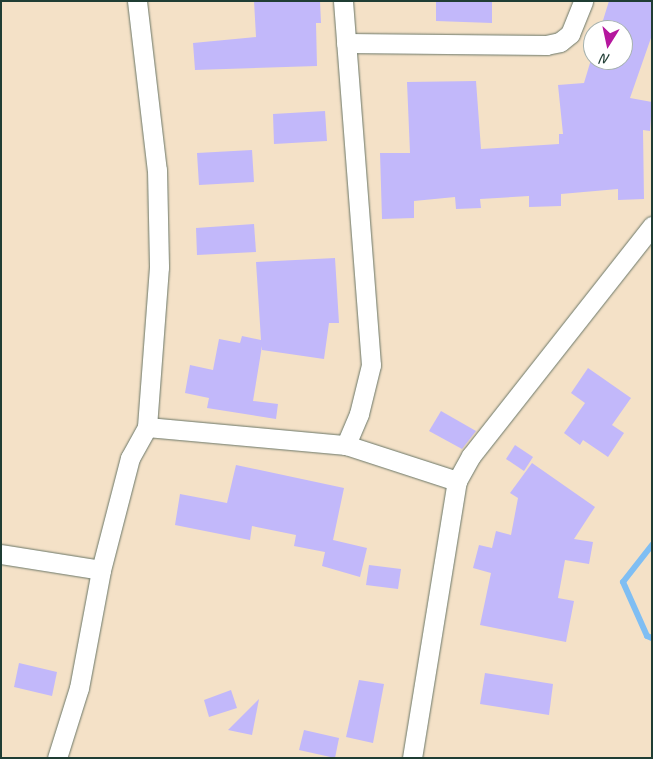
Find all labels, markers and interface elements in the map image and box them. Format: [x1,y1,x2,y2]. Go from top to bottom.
north arrow [583,20,633,70]
text: N [600,50,611,68]

